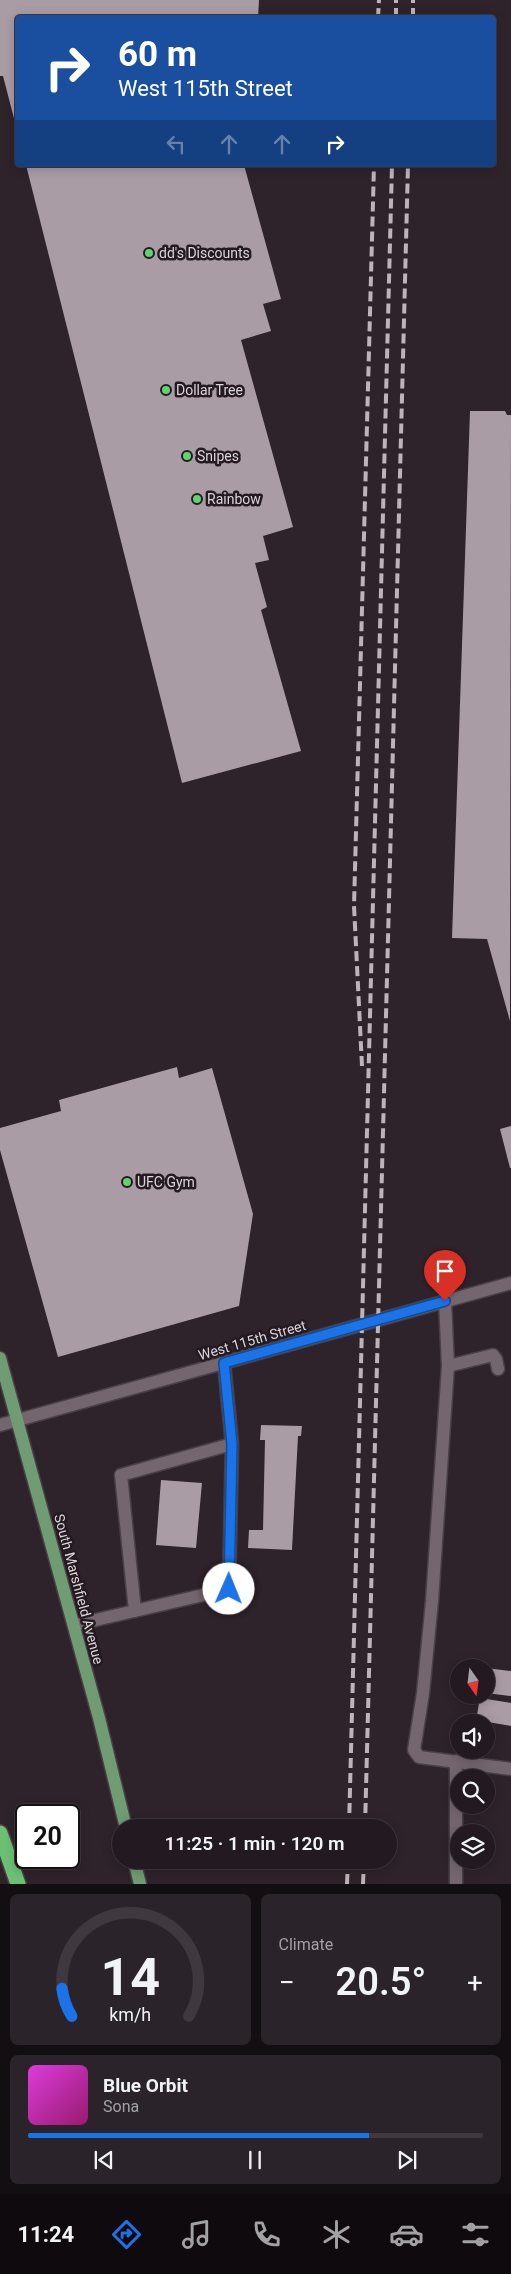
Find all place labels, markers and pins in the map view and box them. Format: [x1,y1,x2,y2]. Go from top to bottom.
place label: dd's Discounts [159,245,250,261]
marker: dd's Discounts [143,247,155,259]
place label: Dollar Tree [176,382,243,398]
marker: Dollar Tree [160,384,172,396]
place label: Snipes [197,448,239,464]
marker: Snipes [181,450,193,462]
place label: Rainbow [207,491,261,507]
marker: Rainbow [191,493,203,505]
place label: UFC Gym [137,1174,195,1190]
marker: UFC Gym [121,1176,133,1188]
pin [424,1250,466,1301]

